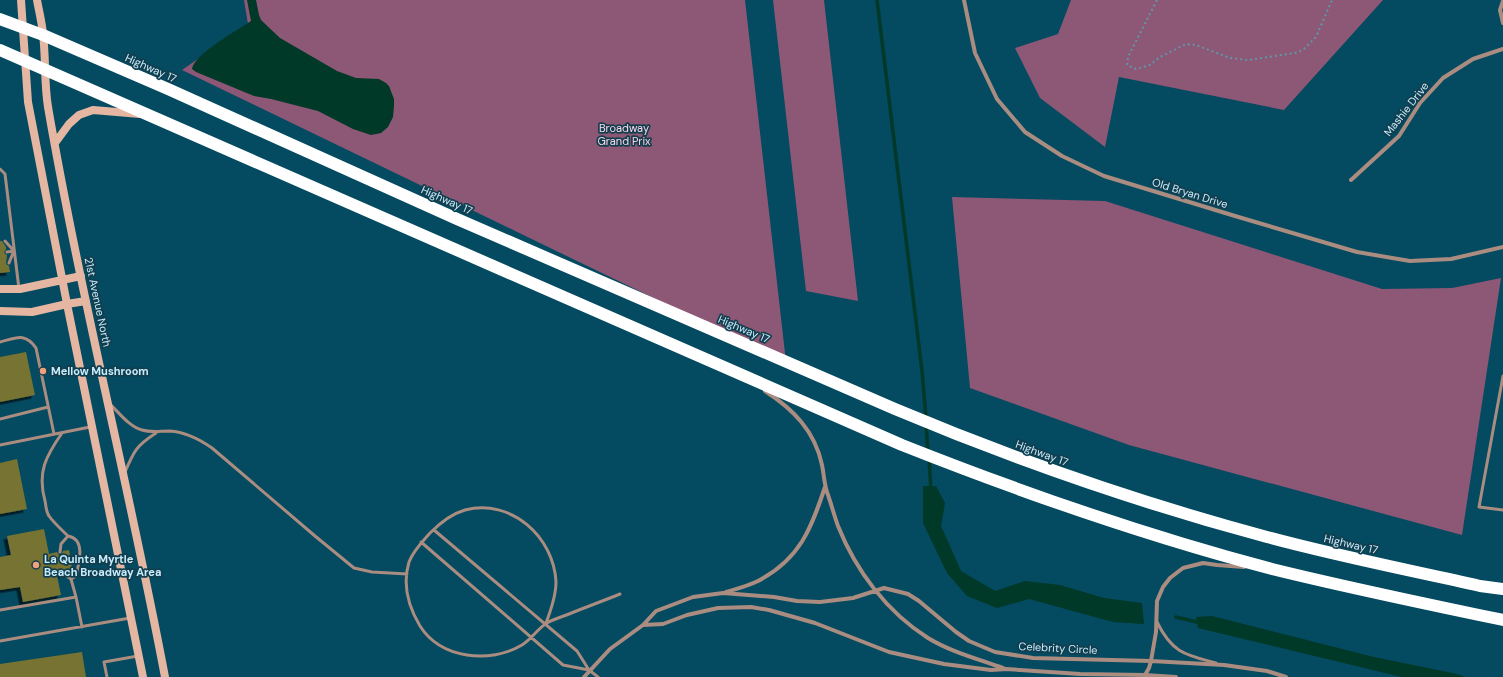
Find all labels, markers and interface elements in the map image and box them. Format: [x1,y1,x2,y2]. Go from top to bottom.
street label: Highway 17 [123,50,179,86]
street label: Mashie Drive [1380,79,1432,139]
park label: Broadway Grand Prix [597,121,651,148]
street label: Old Bryan Drive [1150,175,1230,211]
street label: Highway 17 [419,182,475,218]
street label: 21st Avenue North [82,256,114,348]
street label: Highway 17 [716,312,772,346]
place label: Mellow Mushroom [51,364,149,378]
marker: Mellow Mushroom [38,366,48,376]
street label: Highway 17 [1014,437,1070,469]
street label: Highway 17 [1323,531,1379,557]
place label: La Quinta Myrtle Beach Broadway Area [44,552,161,579]
marker: La Quinta Myrtle Beach Broadway Area [31,560,41,570]
street label: Celebrity Circle [1018,639,1098,657]

